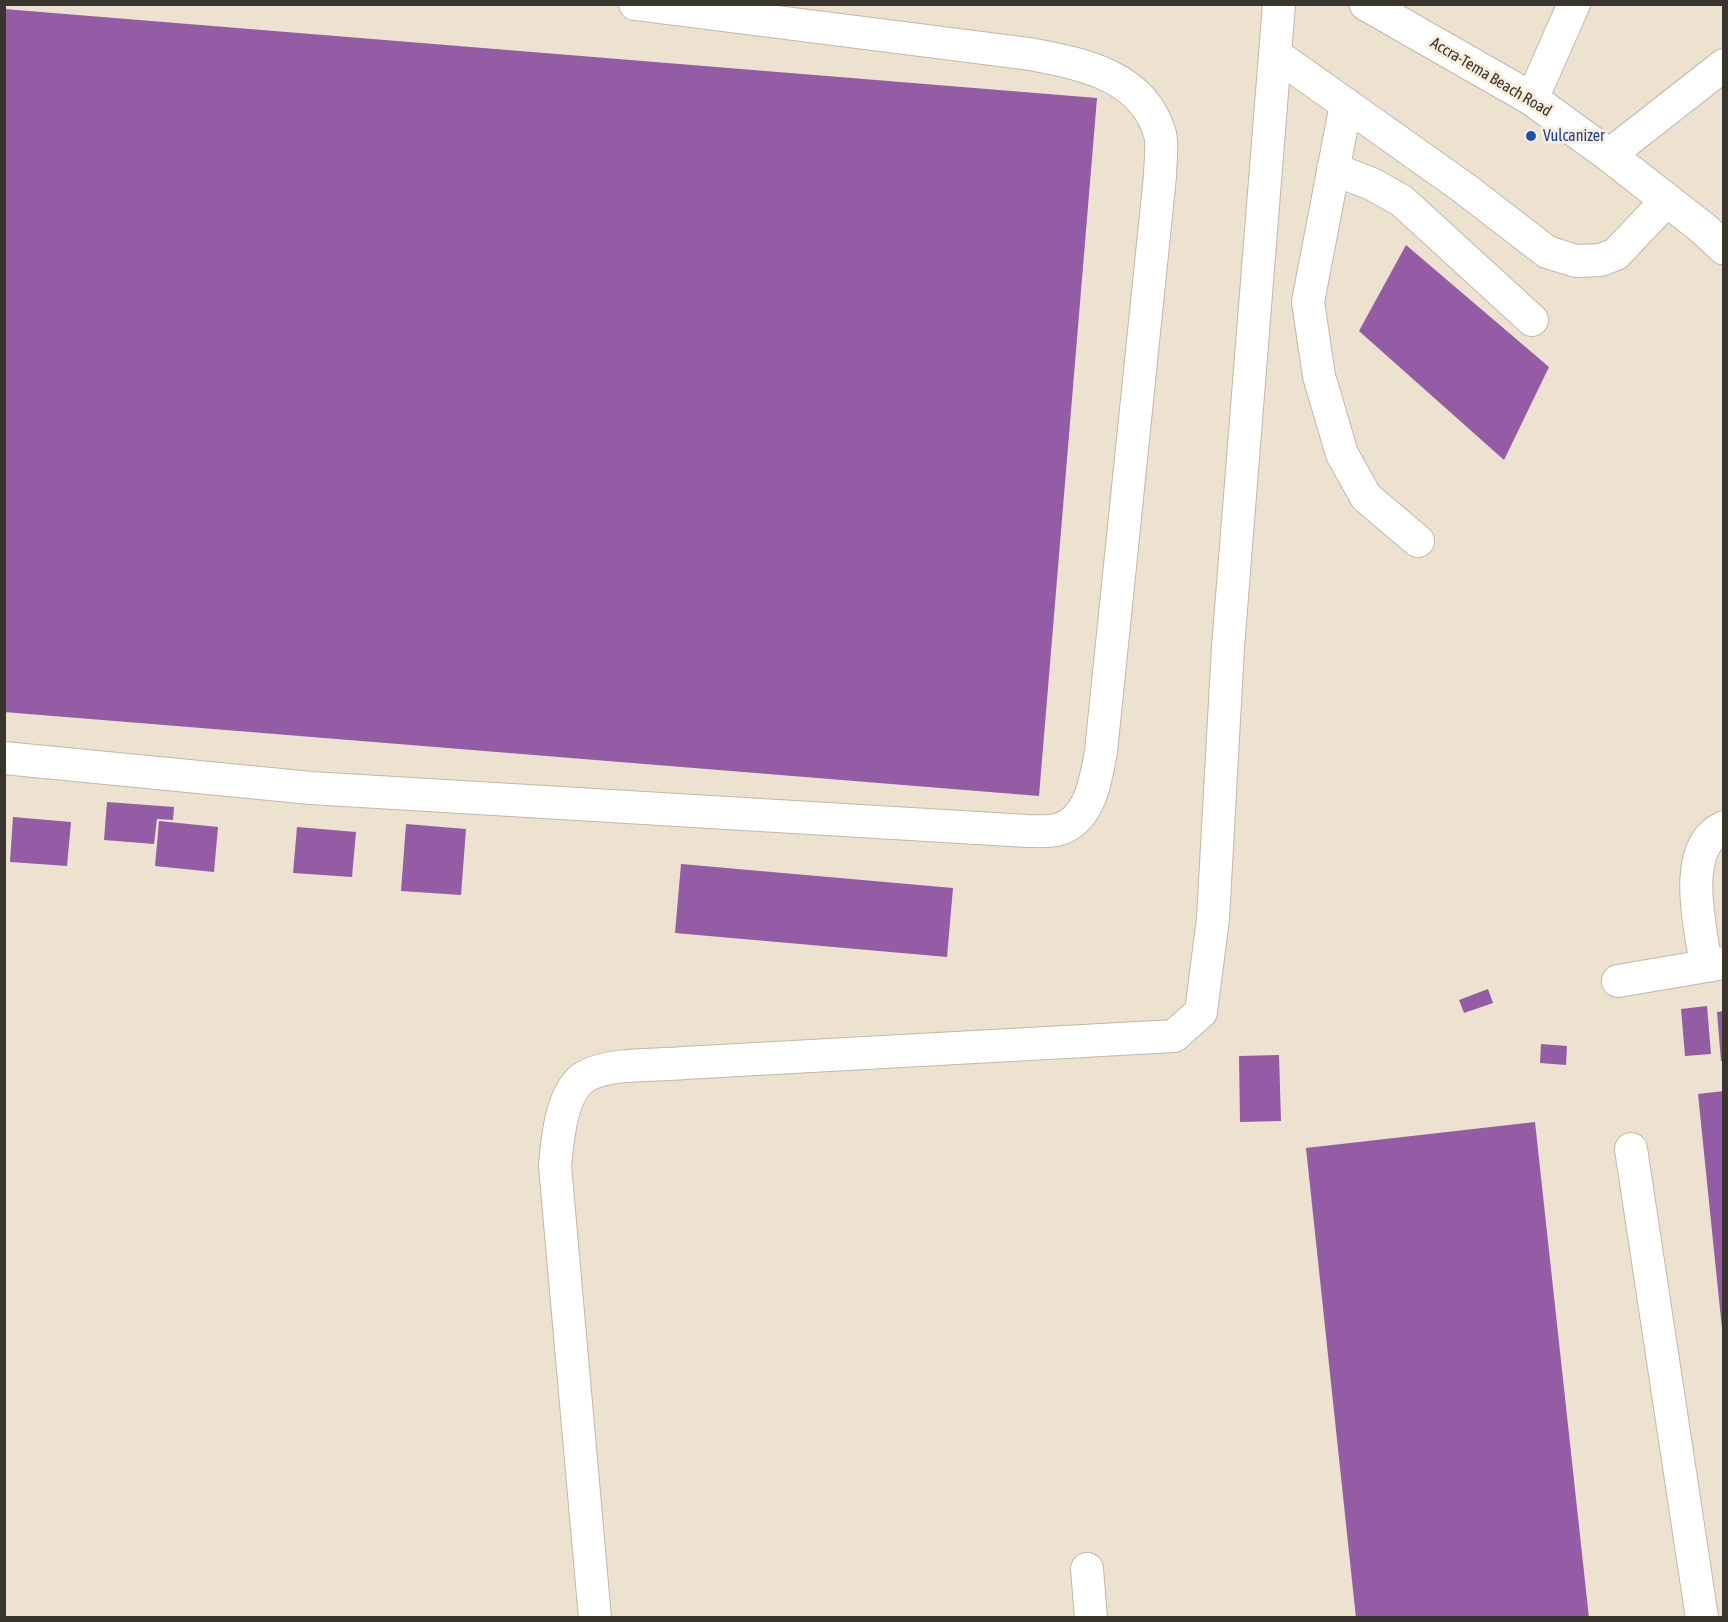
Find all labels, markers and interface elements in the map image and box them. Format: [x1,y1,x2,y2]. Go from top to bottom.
street label: Accra-Tema Beach Road [1427,33,1555,121]
place label: Vulcanizer [1543,126,1605,146]
marker: Vulcanizer [1524,129,1538,143]

